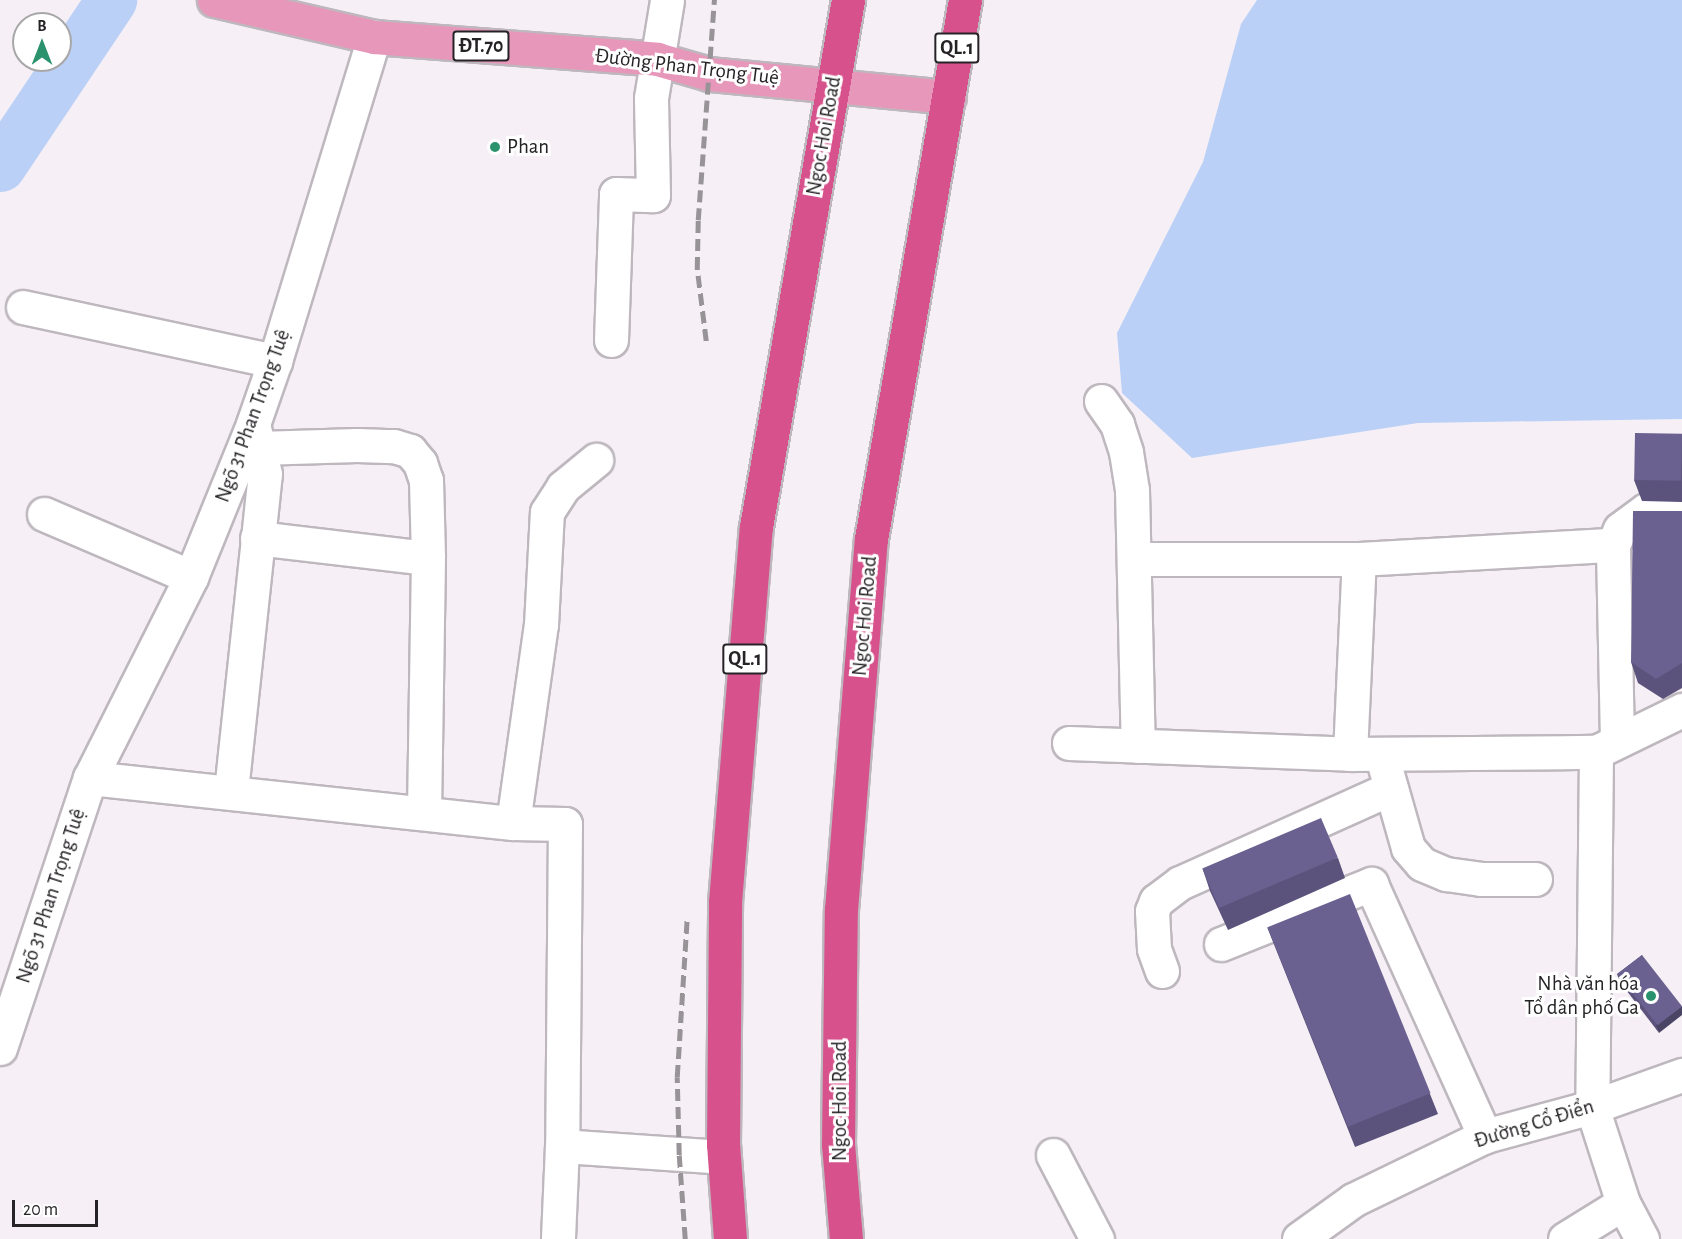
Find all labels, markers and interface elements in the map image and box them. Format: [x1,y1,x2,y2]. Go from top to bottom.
north arrow [12,12,72,72]
text: B [37,18,47,34]
road number: ĐT.70 [451,29,511,63]
road number: QL.1 [933,31,981,65]
street label: Đường Phan Trọng Tuệ [594,43,780,91]
street label: Ngoc Hoi Road [801,74,847,198]
place label: Phan [507,134,549,160]
marker: Phan [488,140,502,154]
street label: Ngõ 31 Phan Trọng Tuệ [210,326,296,506]
street label: Ngoc Hoi Road [847,555,883,677]
road number: QL.1 [721,642,769,676]
street label: Ngõ 31 Phan Trọng Tuệ [11,805,91,987]
place label: Nhà văn hóa Tổ dân phố Ga [1524,971,1639,1021]
marker: Nhà văn hóa Tổ dân phố Ga [1644,989,1658,1003]
street label: Ngoc Hoi Road [827,1041,853,1161]
street label: Đường Cổ Điển [1471,1094,1597,1154]
scale bar [15,1188,100,1226]
text: 20 m [23,1201,58,1219]

